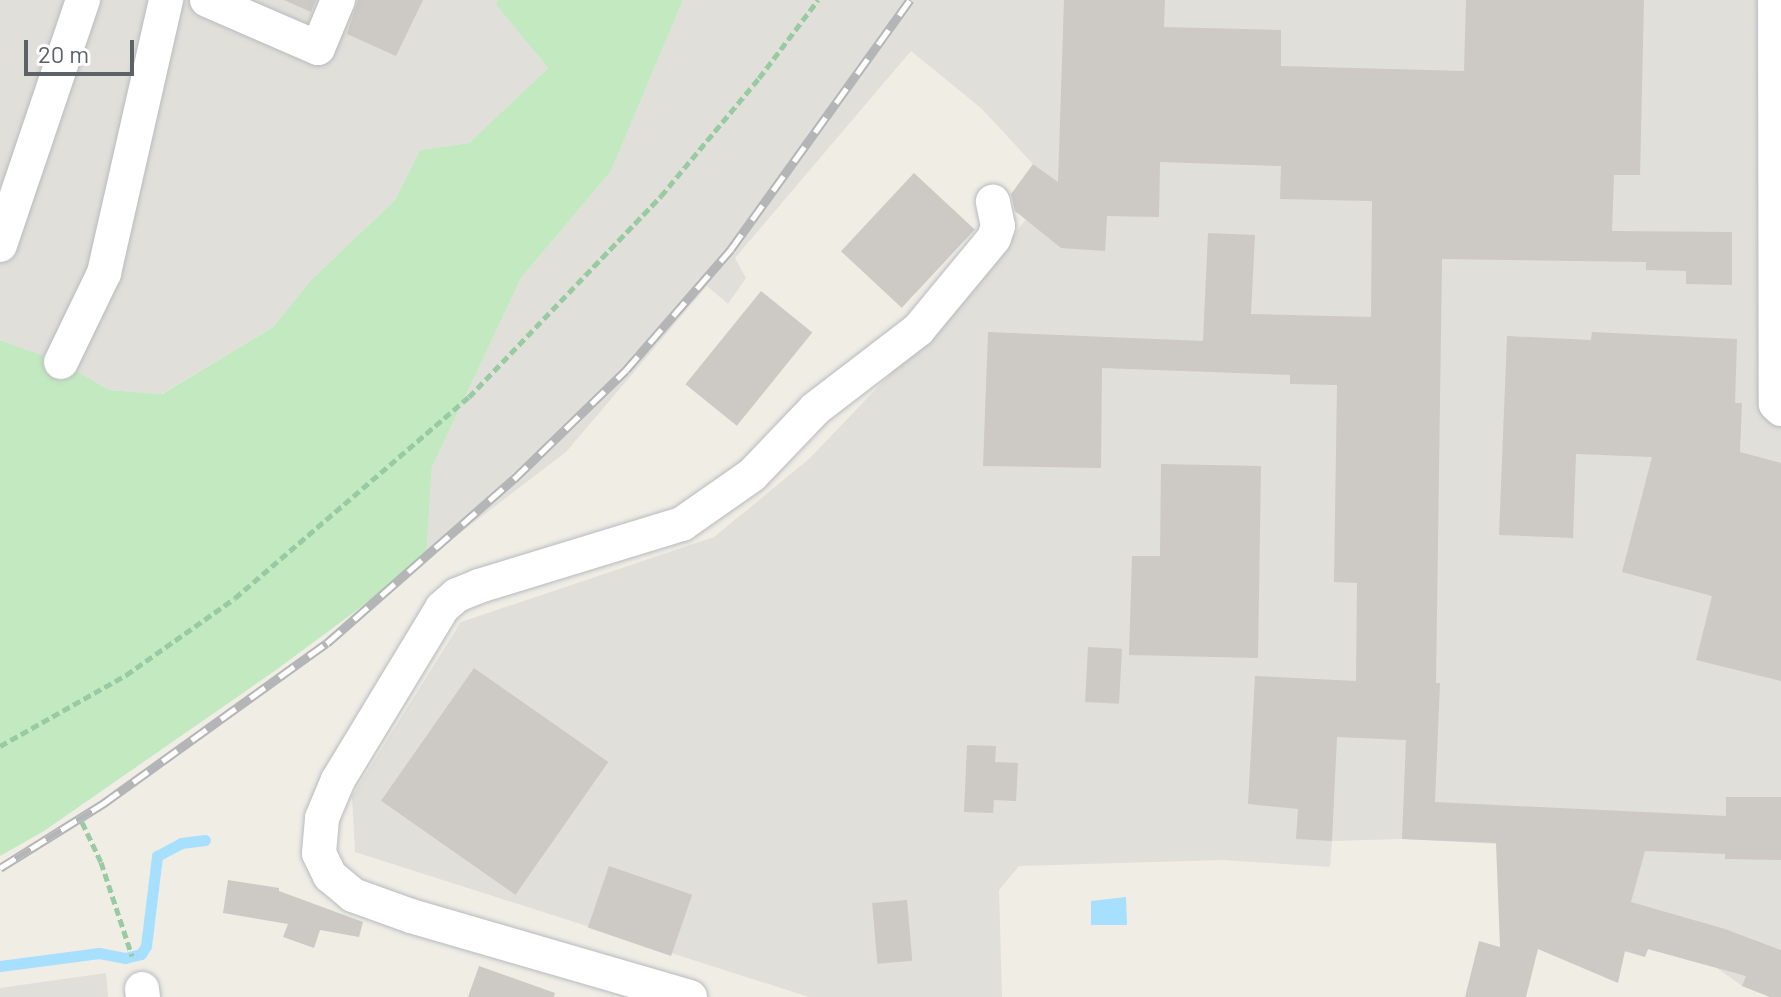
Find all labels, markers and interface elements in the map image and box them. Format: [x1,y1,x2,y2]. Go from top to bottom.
scale bar [28,24,138,74]
text: 20 m [38,39,89,68]

